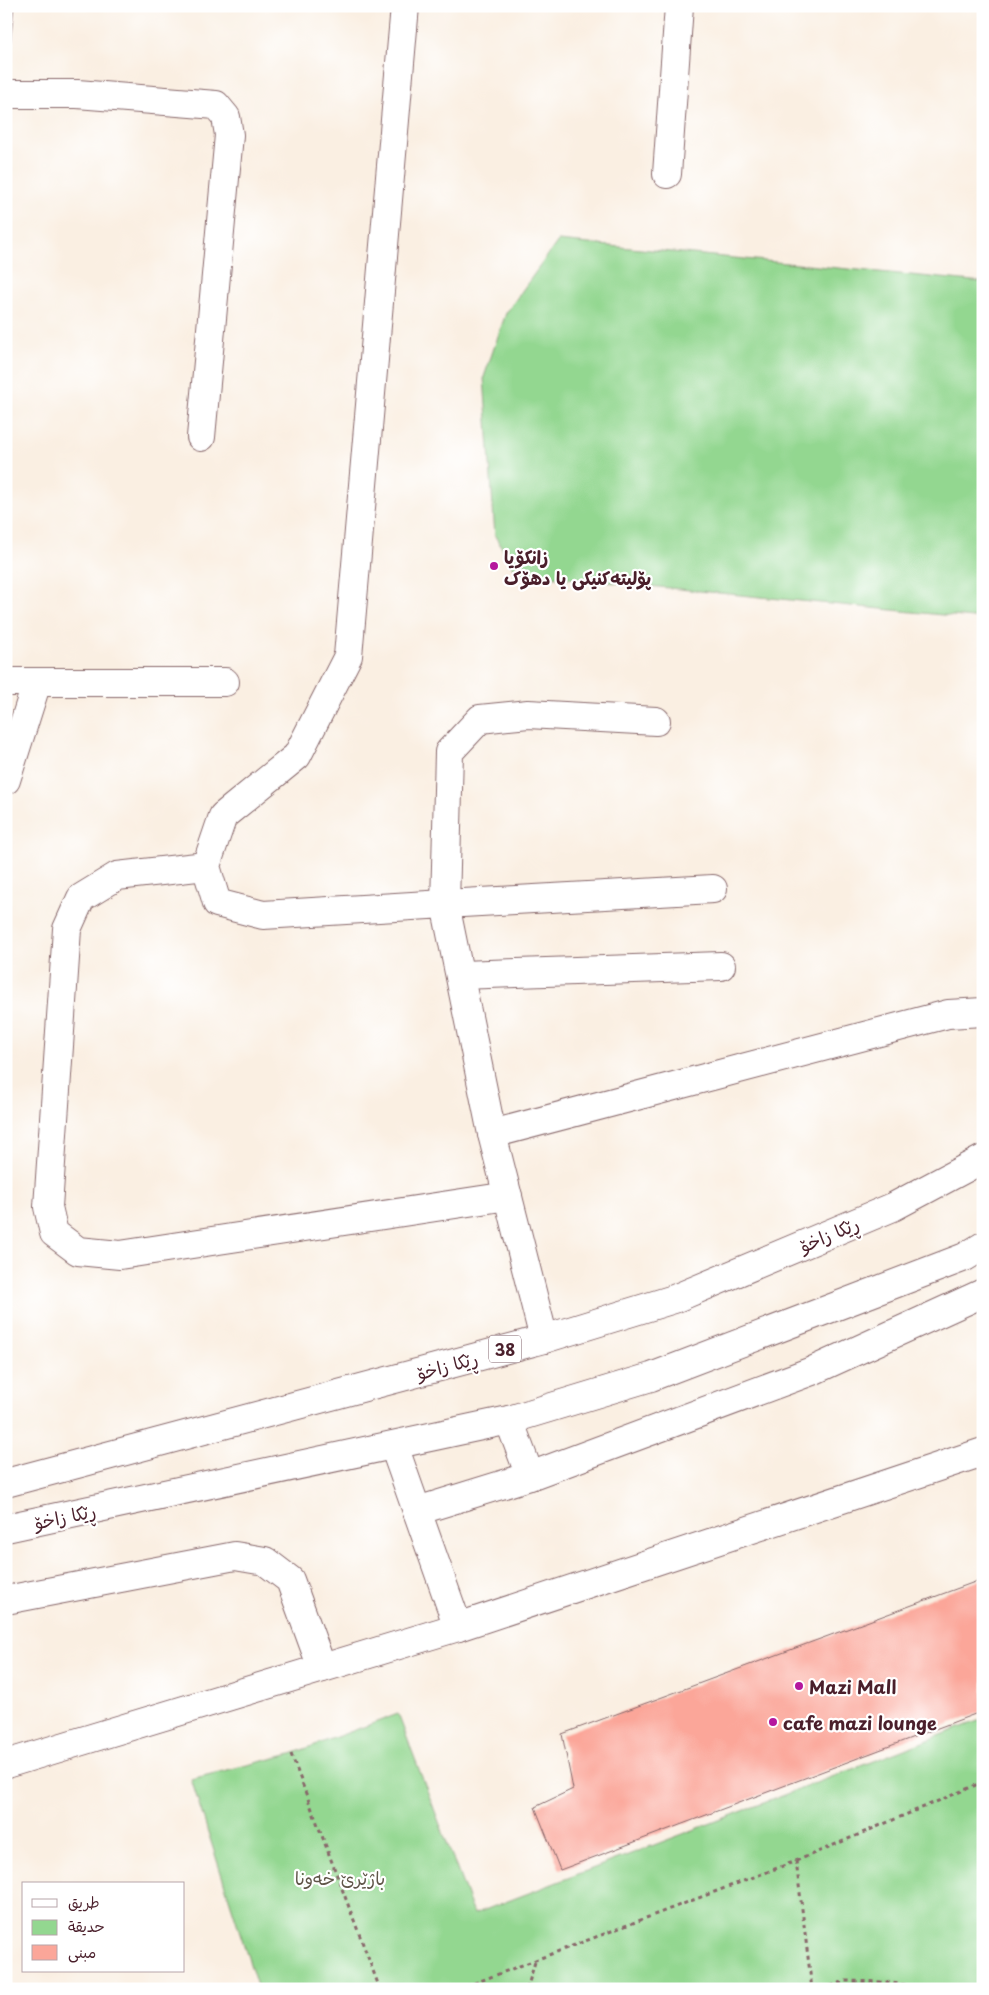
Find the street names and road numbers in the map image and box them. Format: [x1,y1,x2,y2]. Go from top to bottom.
street label: ڕێکا زاخۆ [793,1209,864,1262]
road number: 38 [489,1336,521,1362]
street label: ڕێکا زاخۆ [412,1344,481,1390]
street label: ڕێکا زاخۆ [30,1496,99,1539]

